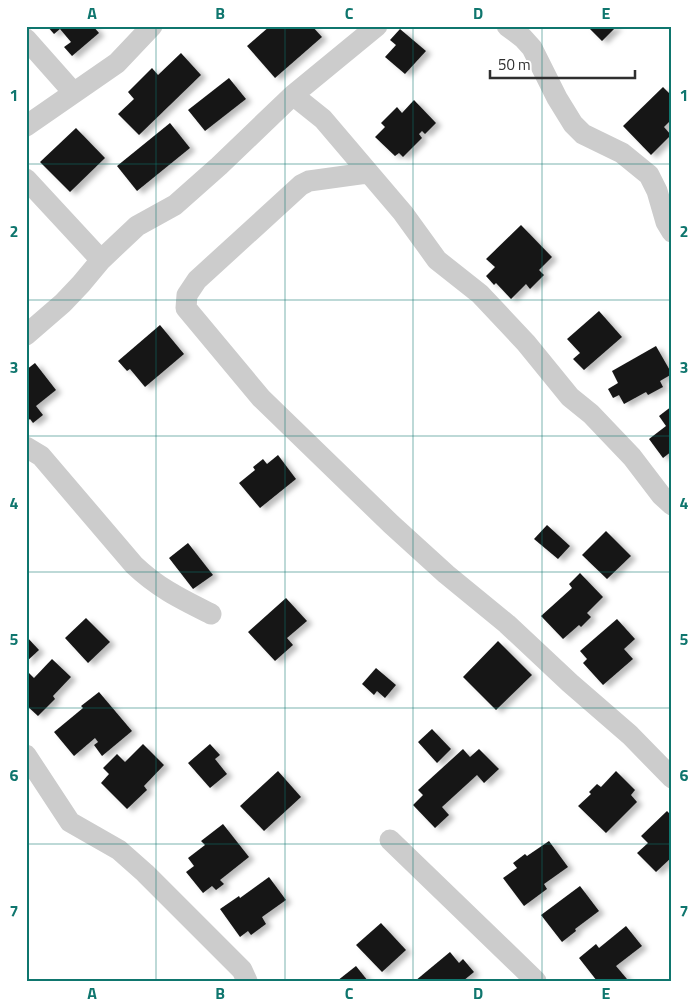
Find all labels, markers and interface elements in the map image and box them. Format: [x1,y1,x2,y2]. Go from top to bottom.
text: A [87,1,97,25]
text: B [215,1,225,25]
text: C [345,1,354,25]
text: D [473,1,483,25]
text: E [602,1,611,25]
scale bar [490,48,636,80]
text: 50 m [498,53,531,76]
text: 1 [10,83,18,107]
text: 1 [680,83,688,107]
text: 2 [10,219,18,243]
text: 2 [680,219,688,243]
text: 3 [10,355,18,379]
text: 3 [680,355,688,379]
text: 4 [10,491,19,515]
text: 4 [680,491,689,515]
text: 5 [10,627,19,651]
text: 5 [680,627,689,651]
text: 6 [10,763,19,787]
text: 6 [680,763,689,787]
text: 7 [10,899,18,923]
text: 7 [680,899,688,923]
text: A [87,981,97,1005]
text: B [215,981,225,1005]
text: C [345,981,354,1005]
text: D [473,981,483,1005]
text: E [602,981,611,1005]

